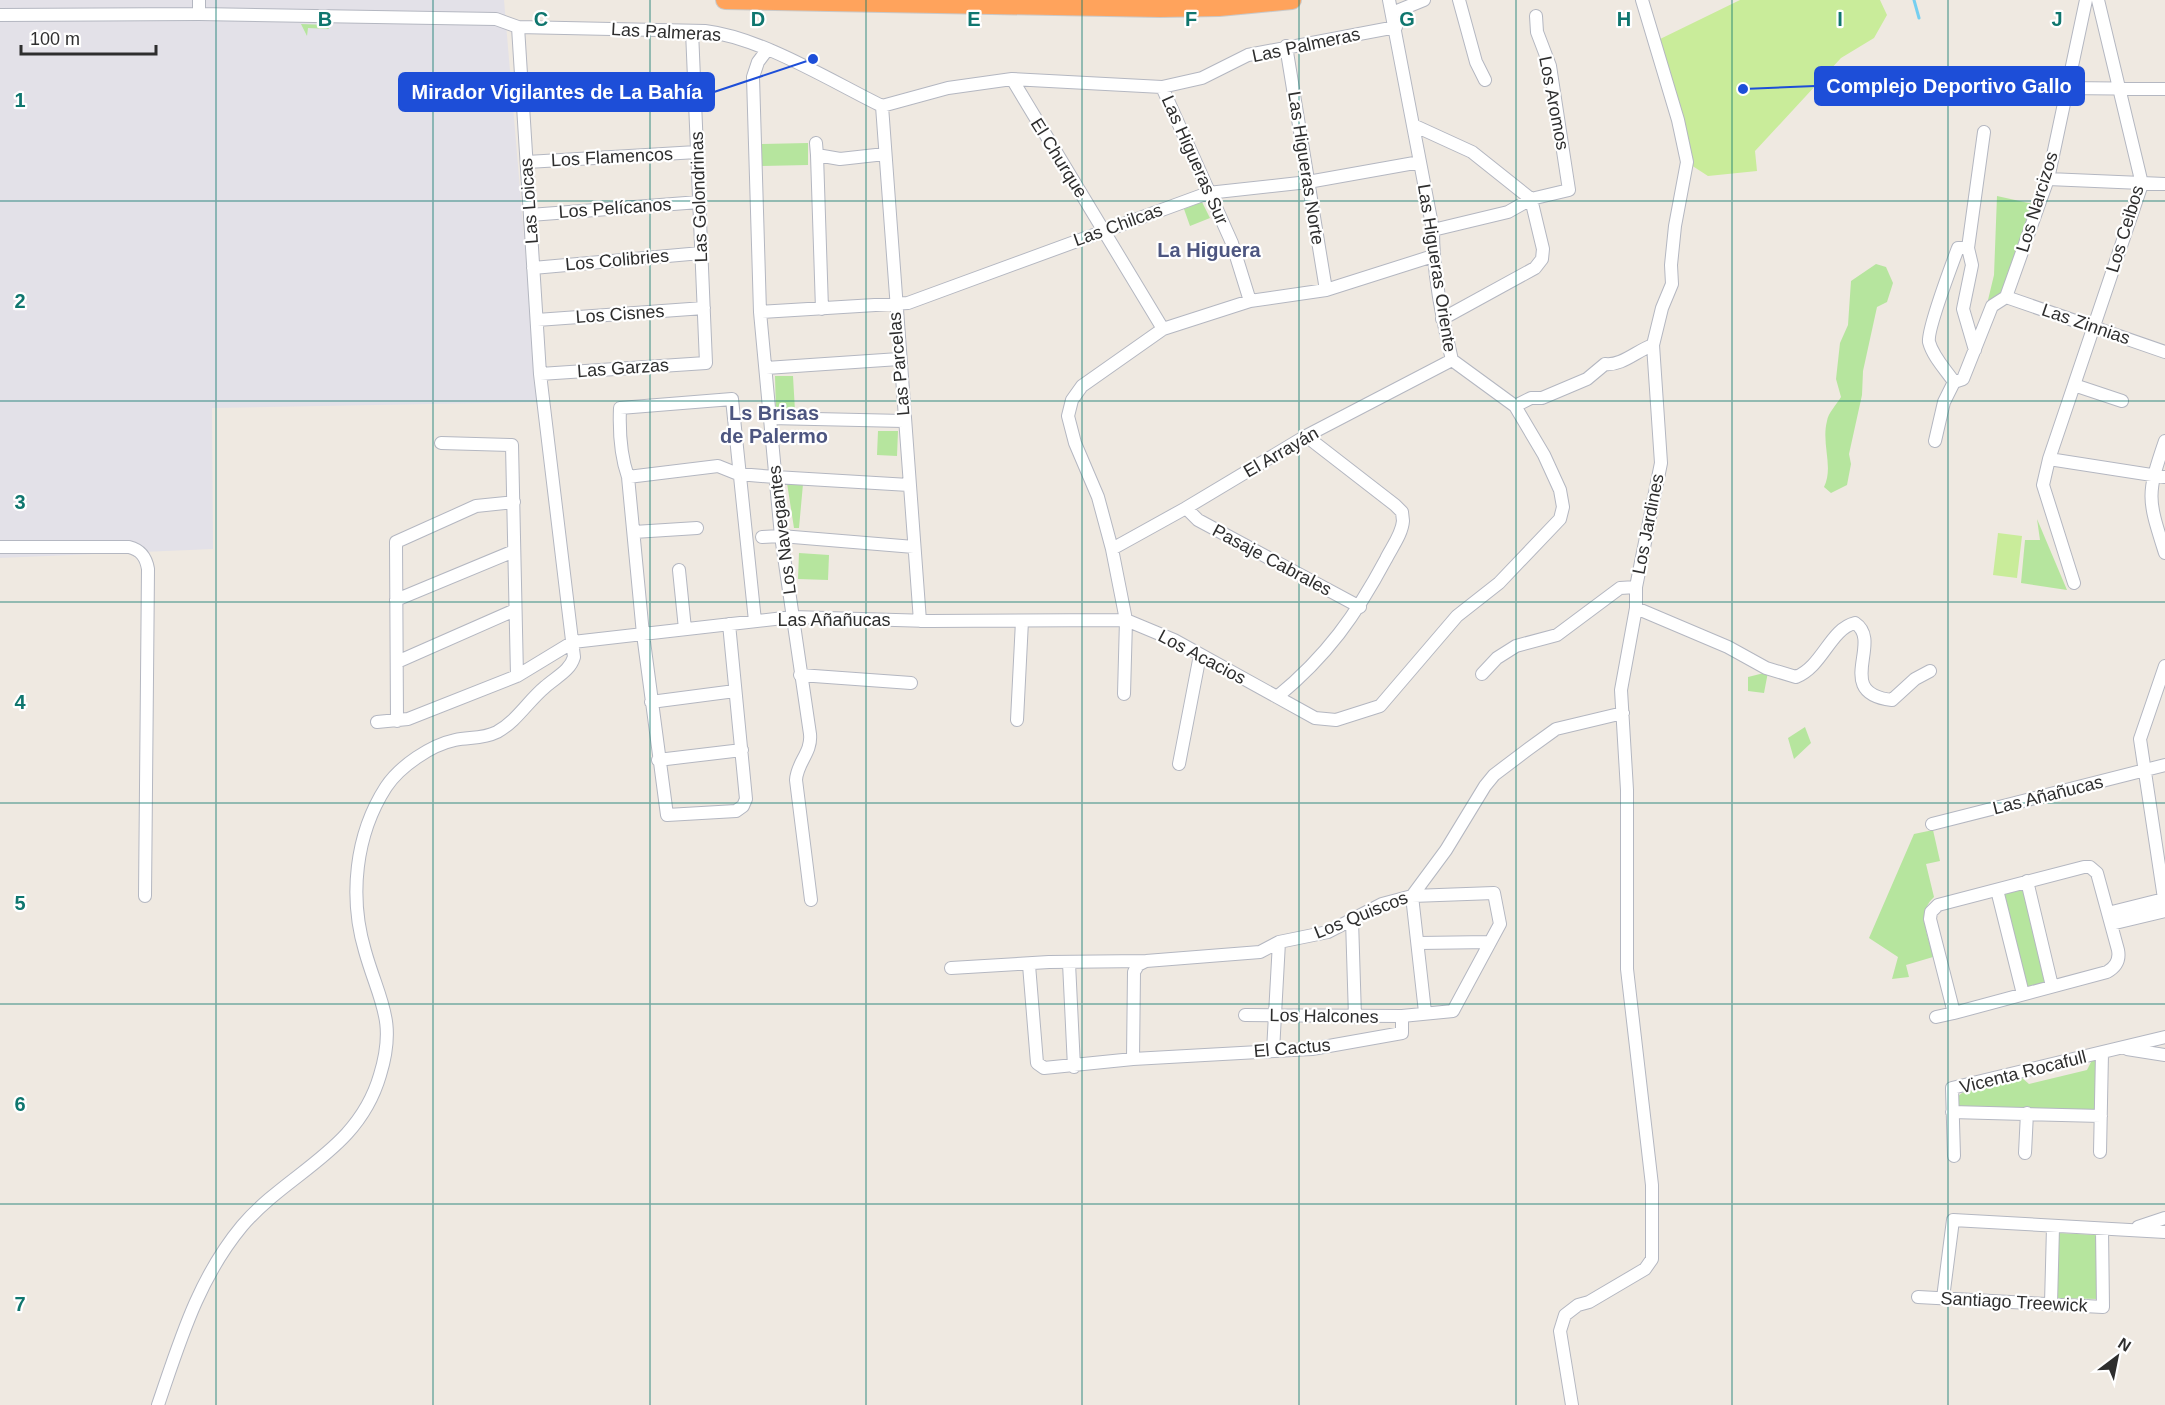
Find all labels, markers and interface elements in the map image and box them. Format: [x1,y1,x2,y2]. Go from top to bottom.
text: B [318,8,332,30]
text: C [534,8,548,30]
text: D [751,8,765,30]
text: E [967,8,981,30]
text: F [1185,8,1197,30]
text: G [1399,8,1415,30]
text: H [1617,8,1631,30]
text: I [1837,8,1843,30]
text: J [2051,8,2063,30]
scale bar [21,18,156,56]
street label: Las Palmeras [611,19,721,45]
street label: Las Palmeras [1250,24,1362,66]
text: 100 m [30,29,80,49]
street label: Los Aromos [1535,54,1573,152]
callout: Complejo Deportivo Gallo [1815,67,2084,105]
callout: Mirador Vigilantes de La Bahía [399,73,714,111]
text: Complejo Deportivo Gallo [1826,75,2072,97]
text: Mirador Vigilantes de La Bahía [412,81,703,103]
text: 1 [14,89,26,111]
street label: Las Higueras Norte [1284,90,1328,246]
street label: Las Higueras Sur [1158,92,1232,228]
street label: El Churque [1027,115,1091,201]
street label: Las Golondrinas [687,131,711,263]
street label: Los Flamencos [551,144,673,170]
street label: Los Narcizos [2012,149,2062,255]
street label: Las Loicas [516,157,542,245]
street label: Las Higueras Oriente [1414,182,1460,354]
street label: Los Ceibos [2102,183,2148,275]
street label: Los Pelícanos [558,194,672,222]
street label: Las Chilcas [1071,200,1165,250]
district label: La Higuera [1157,239,1262,261]
street label: Los Colibries [564,246,670,274]
text: 2 [14,290,26,312]
street label: Las Zinnias [2039,300,2133,348]
street label: Los Cisnes [575,301,665,327]
street label: Las Parcelas [885,311,913,417]
street label: Las Garzas [576,355,670,381]
district label: Ls Brisas de Palermo [720,402,828,447]
street label: El Arrayán [1240,423,1322,481]
street label: Los Navegantes [764,464,800,596]
street label: Los Jardines [1628,472,1668,576]
text: 3 [14,491,26,513]
street label: Pasaje Cabrales [1209,520,1335,600]
street label: Las Añañucas [777,610,891,630]
street label: Los Acacios [1155,626,1249,688]
text: 4 [14,691,26,713]
street label: Las Añañucas [1991,772,2105,818]
street label: Los Quiscos [1311,887,1411,943]
text: 5 [14,892,26,914]
street label: Los Halcones [1269,1005,1379,1027]
street label: El Cactus [1253,1035,1331,1061]
street label: Vicenta Rocafull [1958,1047,2088,1097]
text: 6 [14,1093,26,1115]
street label: Santiago Treewick [1940,1288,2089,1316]
text: 7 [14,1293,26,1315]
north arrow [2087,1327,2147,1387]
text: N [2115,1334,2134,1355]

